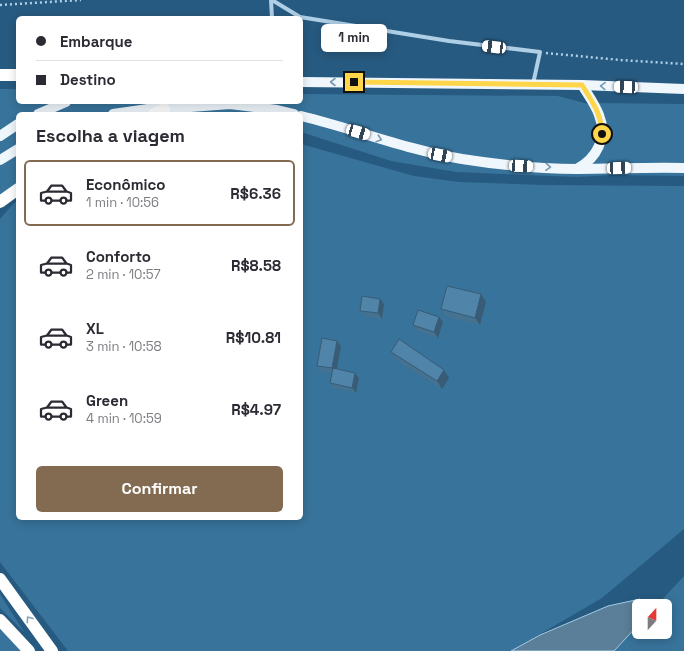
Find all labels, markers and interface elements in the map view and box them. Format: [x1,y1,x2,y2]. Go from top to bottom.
callout: 1 min [321,24,387,52]
text: 1 min [338,29,370,46]
text: Embarque [60,32,133,51]
car [481,40,507,54]
text: Destino [60,70,116,89]
route end [345,73,363,91]
one-way arrow [330,78,336,86]
car [614,81,638,93]
one-way arrow [600,82,606,90]
car [345,123,371,141]
text: Escolha a viagem [36,124,185,147]
route start [593,125,611,143]
one-way arrow [375,134,382,143]
car [427,147,453,163]
car [509,159,533,173]
car [607,162,631,174]
one-way arrow [545,163,551,172]
icon: car [38,175,74,211]
text: Econômico [86,175,165,194]
text: R$6.36 [230,184,281,203]
text: 1 min · 10:56 [86,194,159,211]
icon: car [38,247,74,283]
text: Conforto [86,247,151,266]
text: R$8.58 [231,256,281,275]
text: 2 min · 10:57 [86,266,161,283]
icon: car [38,319,74,355]
text: XL [86,319,104,338]
text: R$10.81 [226,328,281,347]
text: 3 min · 10:58 [86,338,162,355]
icon: car [38,391,74,427]
text: Green [86,391,128,410]
text: R$4.97 [231,400,281,419]
text: 4 min · 10:59 [86,410,162,427]
button: Confirmar [36,466,283,512]
north arrow [632,599,672,639]
map controls [632,599,672,639]
one-way arrow [27,617,34,624]

